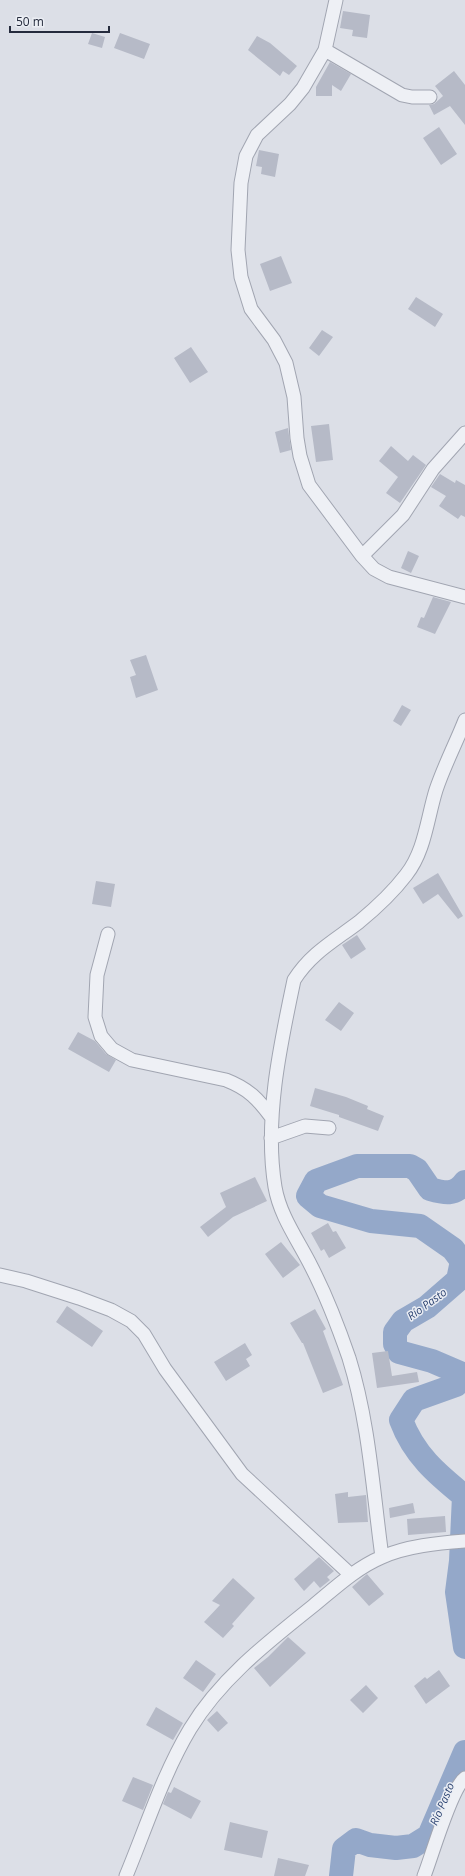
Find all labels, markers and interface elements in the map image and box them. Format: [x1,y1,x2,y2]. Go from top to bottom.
scale bar [10,8,109,34]
text: 50 m [16,13,44,30]
water label: Río Pasto [404,1284,449,1323]
water label: Río Pasto [426,1780,457,1828]

